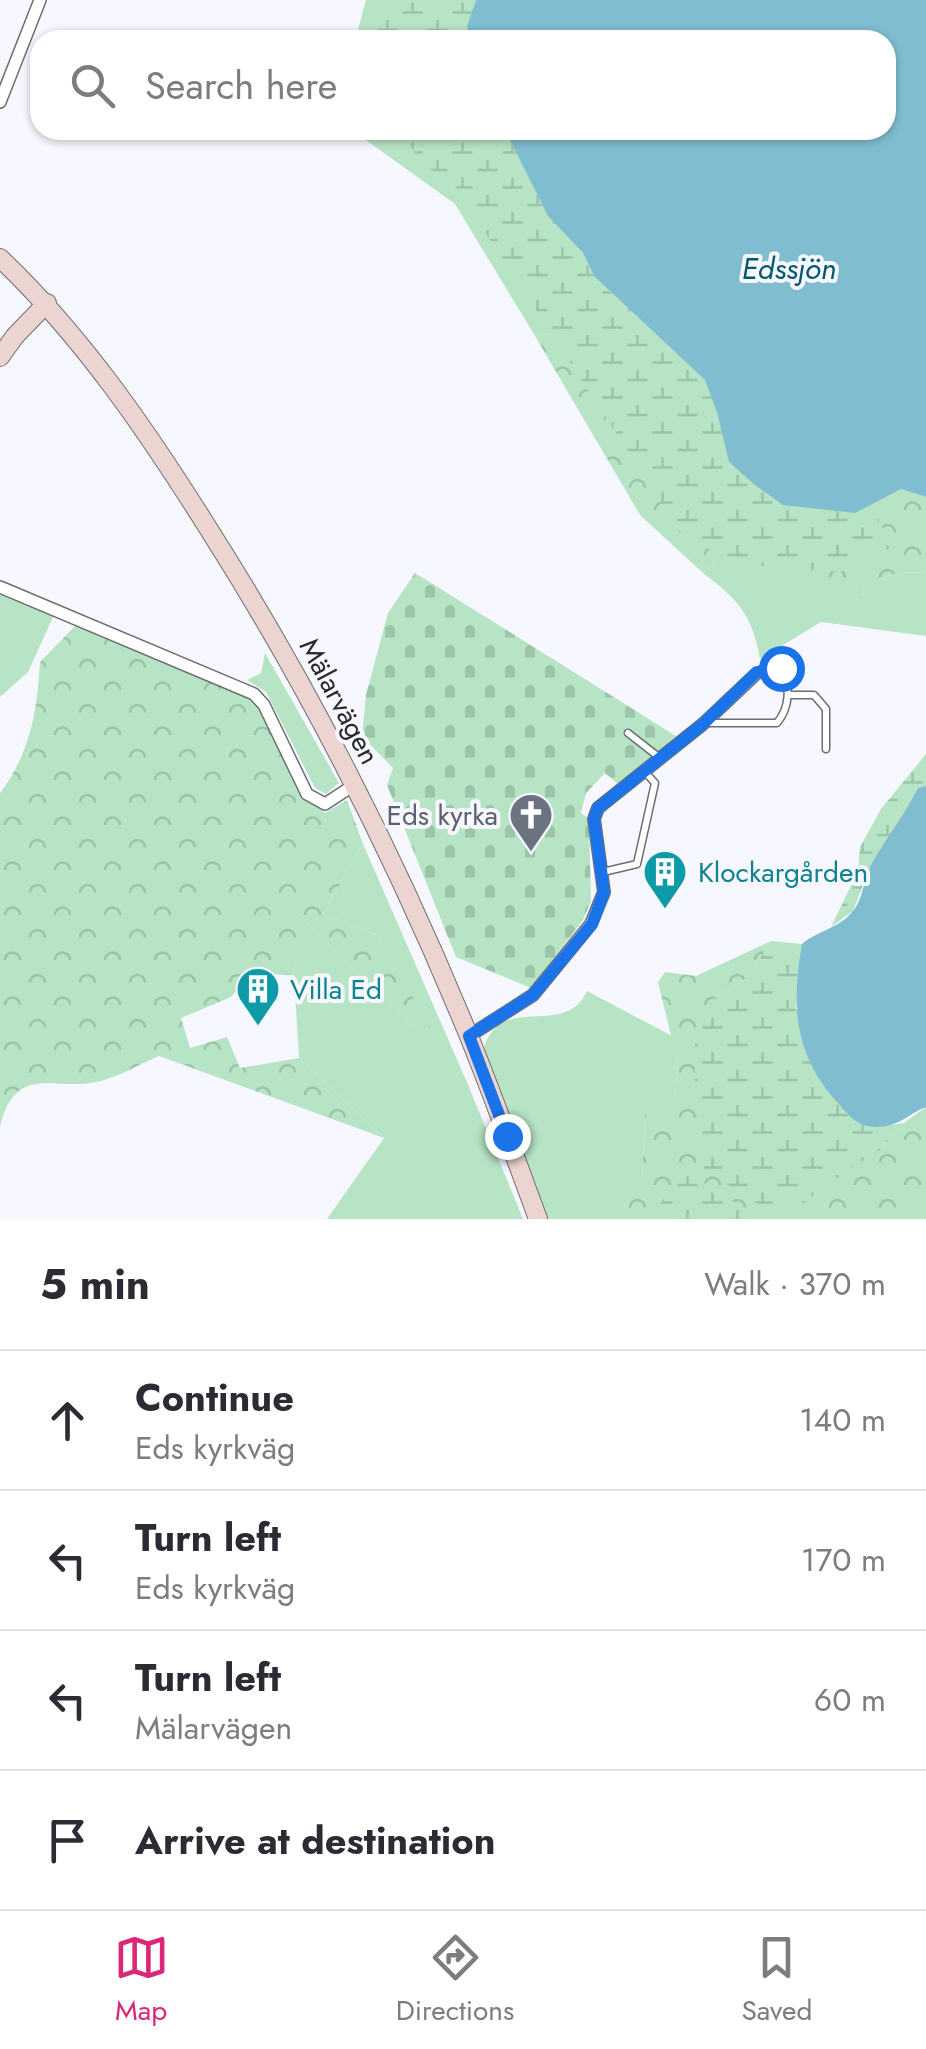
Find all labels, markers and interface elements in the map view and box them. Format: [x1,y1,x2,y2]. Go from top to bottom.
search box [30,30,896,140]
icon: search [65,58,120,113]
text: Search here [145,58,337,113]
water label: Edssjön [742,247,836,290]
street label: Mälarvägen [289,631,390,772]
route start [759,646,805,692]
church icon: Eds kyrka [508,792,554,853]
place label: Eds kyrka [387,795,498,836]
building icon: Klockargården [642,849,688,910]
place label: Klockargården [698,852,868,893]
building icon: Villa Ed [235,966,281,1027]
place label: Villa Ed [290,969,382,1010]
route end [485,1114,531,1160]
text: 5 min [40,1254,150,1315]
text: Walk · 370 m [704,1261,886,1307]
text: Continue [135,1370,294,1425]
icon: ahead [40,1393,95,1448]
text: 140 m [799,1397,886,1443]
text: Eds kyrkväg [135,1425,295,1471]
text: Turn left [135,1510,281,1565]
icon: left [40,1533,95,1588]
text: 170 m [801,1537,886,1583]
text: Eds kyrkväg [135,1565,295,1611]
text: Turn left [135,1650,281,1705]
icon: left [40,1673,95,1728]
text: 60 m [814,1677,886,1723]
text: Mälarvägen [135,1705,292,1751]
icon: arrive [40,1813,95,1868]
text: Arrive at destination [135,1813,496,1868]
tab: Map [114,1930,169,2031]
tab: Directions [396,1930,514,2031]
tab: Saved [741,1930,812,2031]

